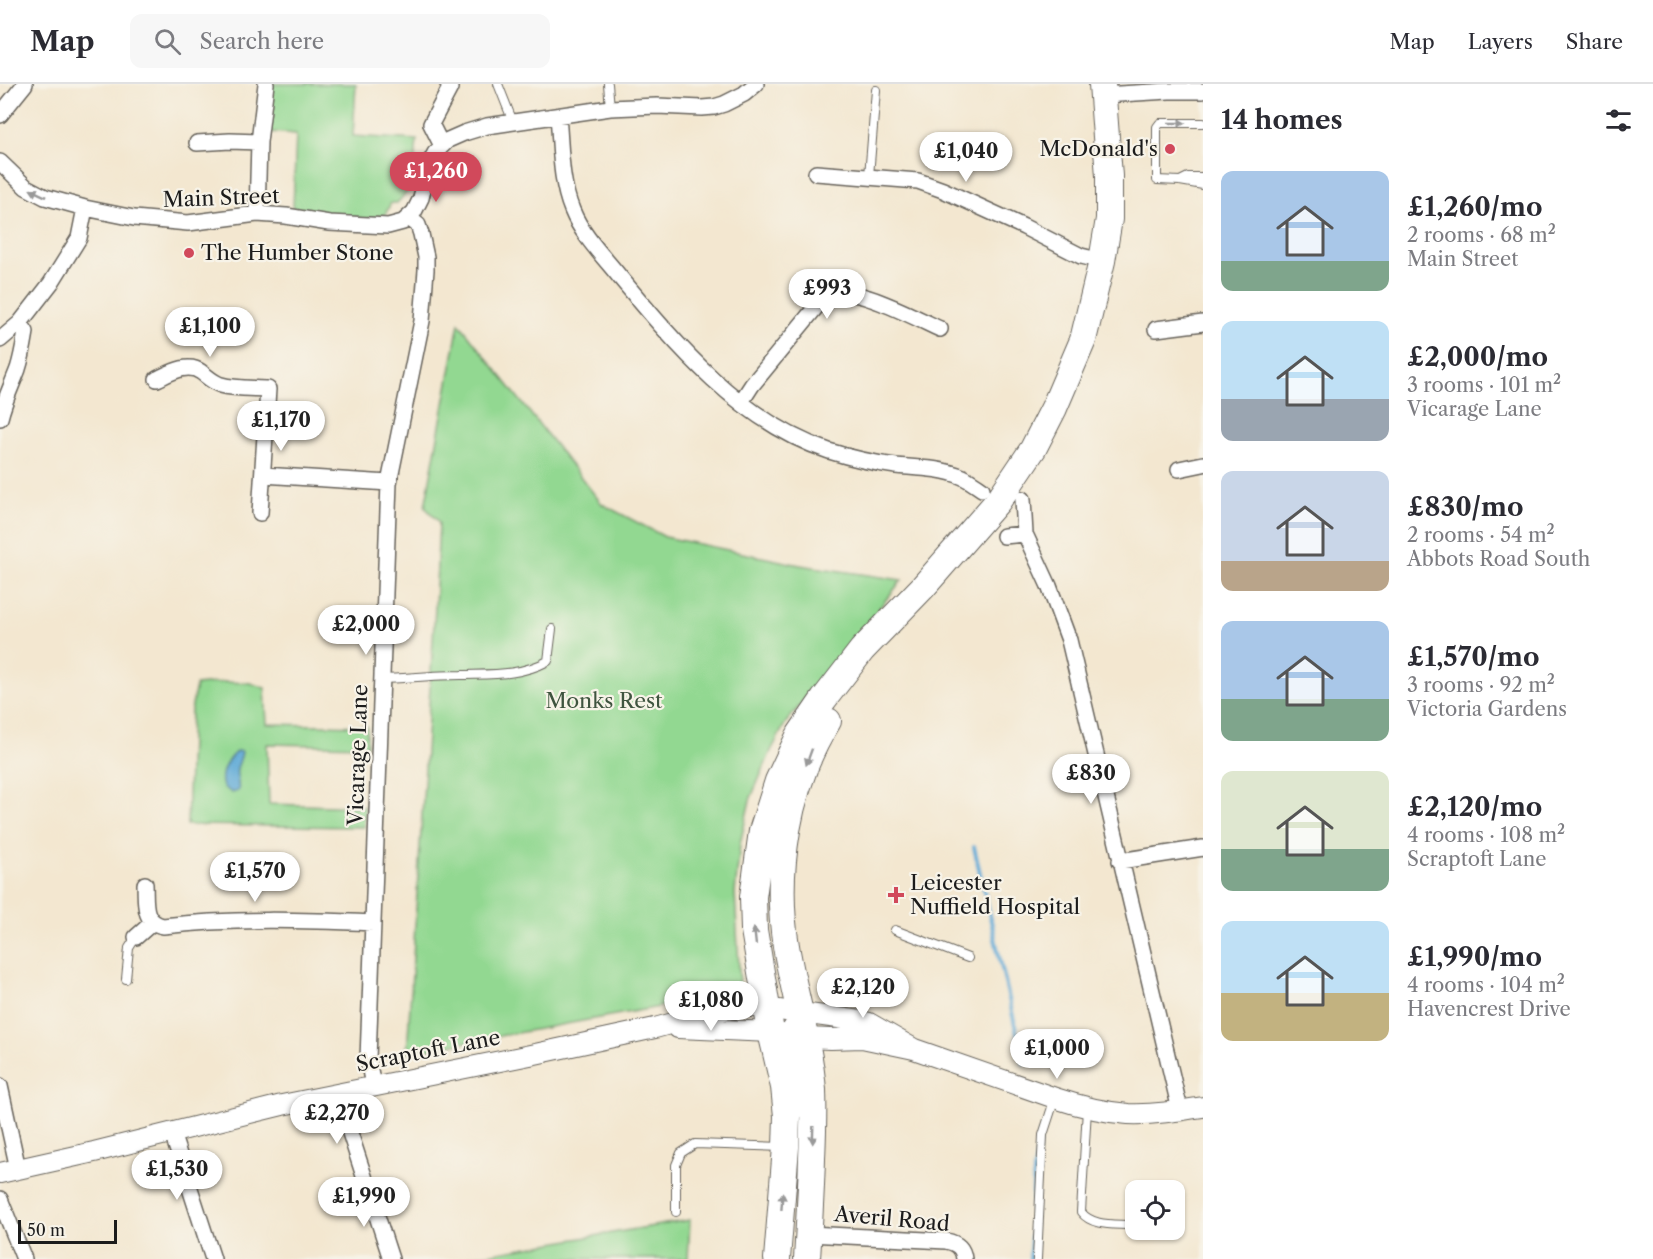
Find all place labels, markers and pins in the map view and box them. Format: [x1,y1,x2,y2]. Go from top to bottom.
pin: £1,040 [917,132,1015,183]
place label: McDonald's [1040,136,1158,161]
marker: McDonald's [1163,142,1177,156]
pin: £1,260 [387,152,485,203]
place label: The Humber Stone [201,240,394,265]
marker: The Humber Stone [182,246,196,260]
pin: £993 [791,269,863,320]
pin: £1,100 [161,307,259,358]
pin: £1,170 [232,401,330,452]
pin: £2,000 [317,605,415,656]
pin: £830 [1055,754,1127,805]
pin: £1,570 [206,852,304,903]
place label: Leicester Nuffield Hospital [910,870,1080,919]
marker: Leicester Nuffield Hospital [887,886,905,904]
pin: £2,120 [814,968,912,1019]
pin: £1,080 [662,981,760,1032]
pin: £1,000 [1008,1029,1106,1080]
pin: £2,270 [288,1094,386,1145]
pin: £1,530 [128,1150,226,1201]
pin: £1,990 [315,1177,413,1228]

